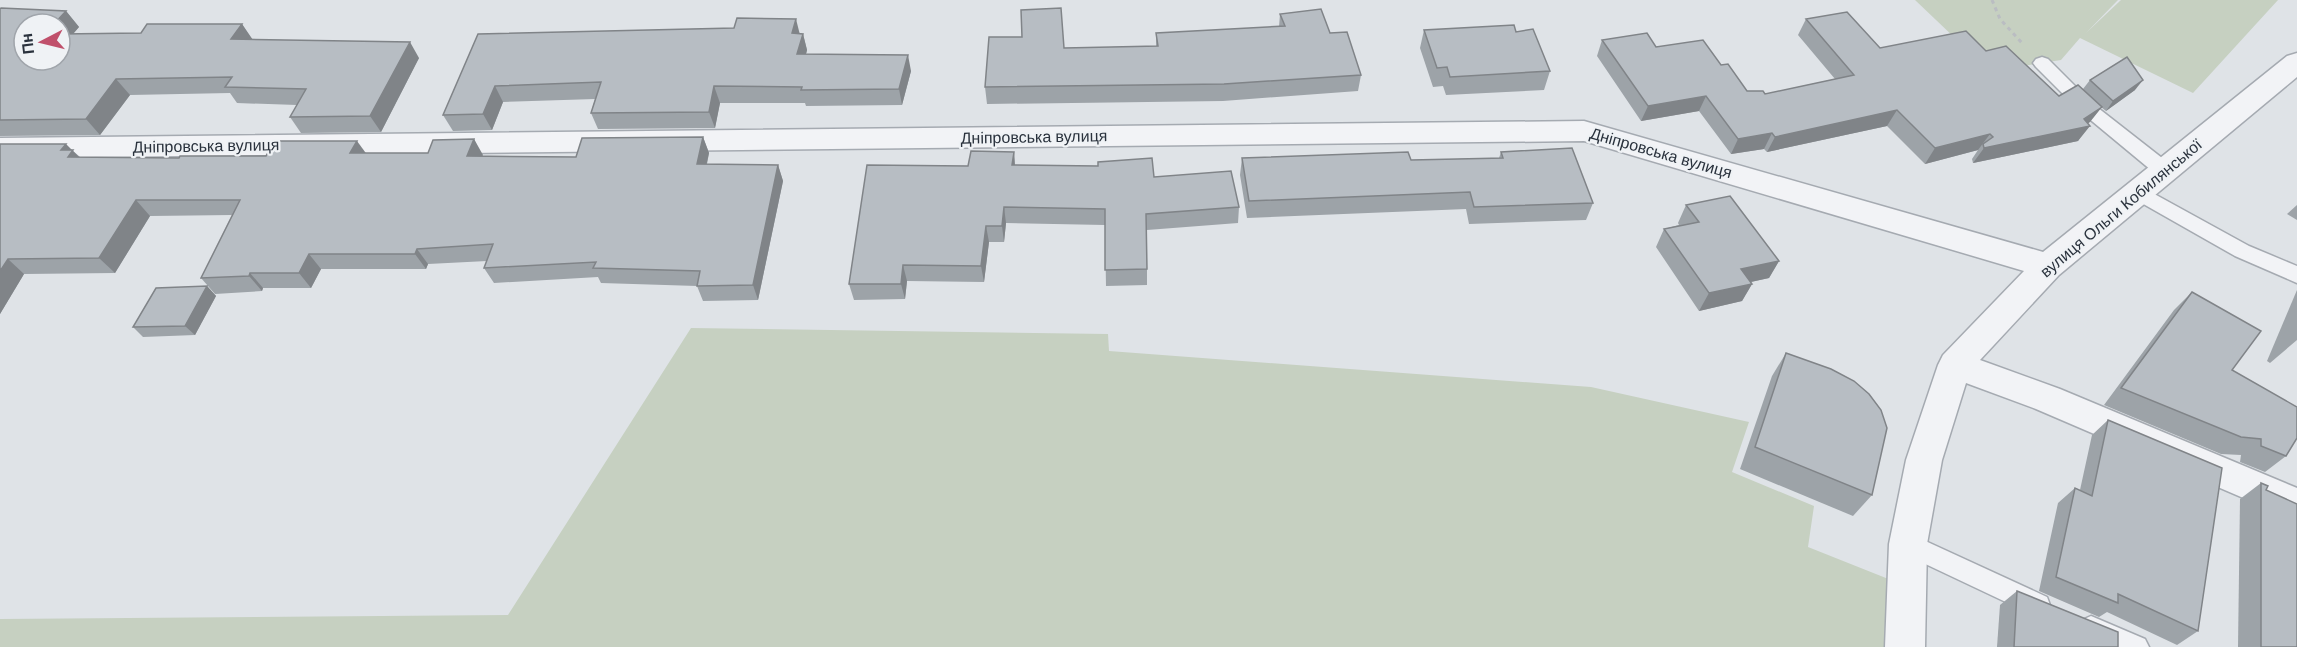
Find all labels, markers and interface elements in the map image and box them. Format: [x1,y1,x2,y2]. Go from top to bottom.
north arrow [12,12,72,72]
text: Пн [16,32,39,56]
street label: Дніпровська вулиця [1588,123,1734,183]
street label: Дніпровська вулиця [960,125,1108,149]
street label: Дніпровська вулиця [132,134,280,158]
street label: вулиця Ольги Кобилянської [2036,134,2207,282]

